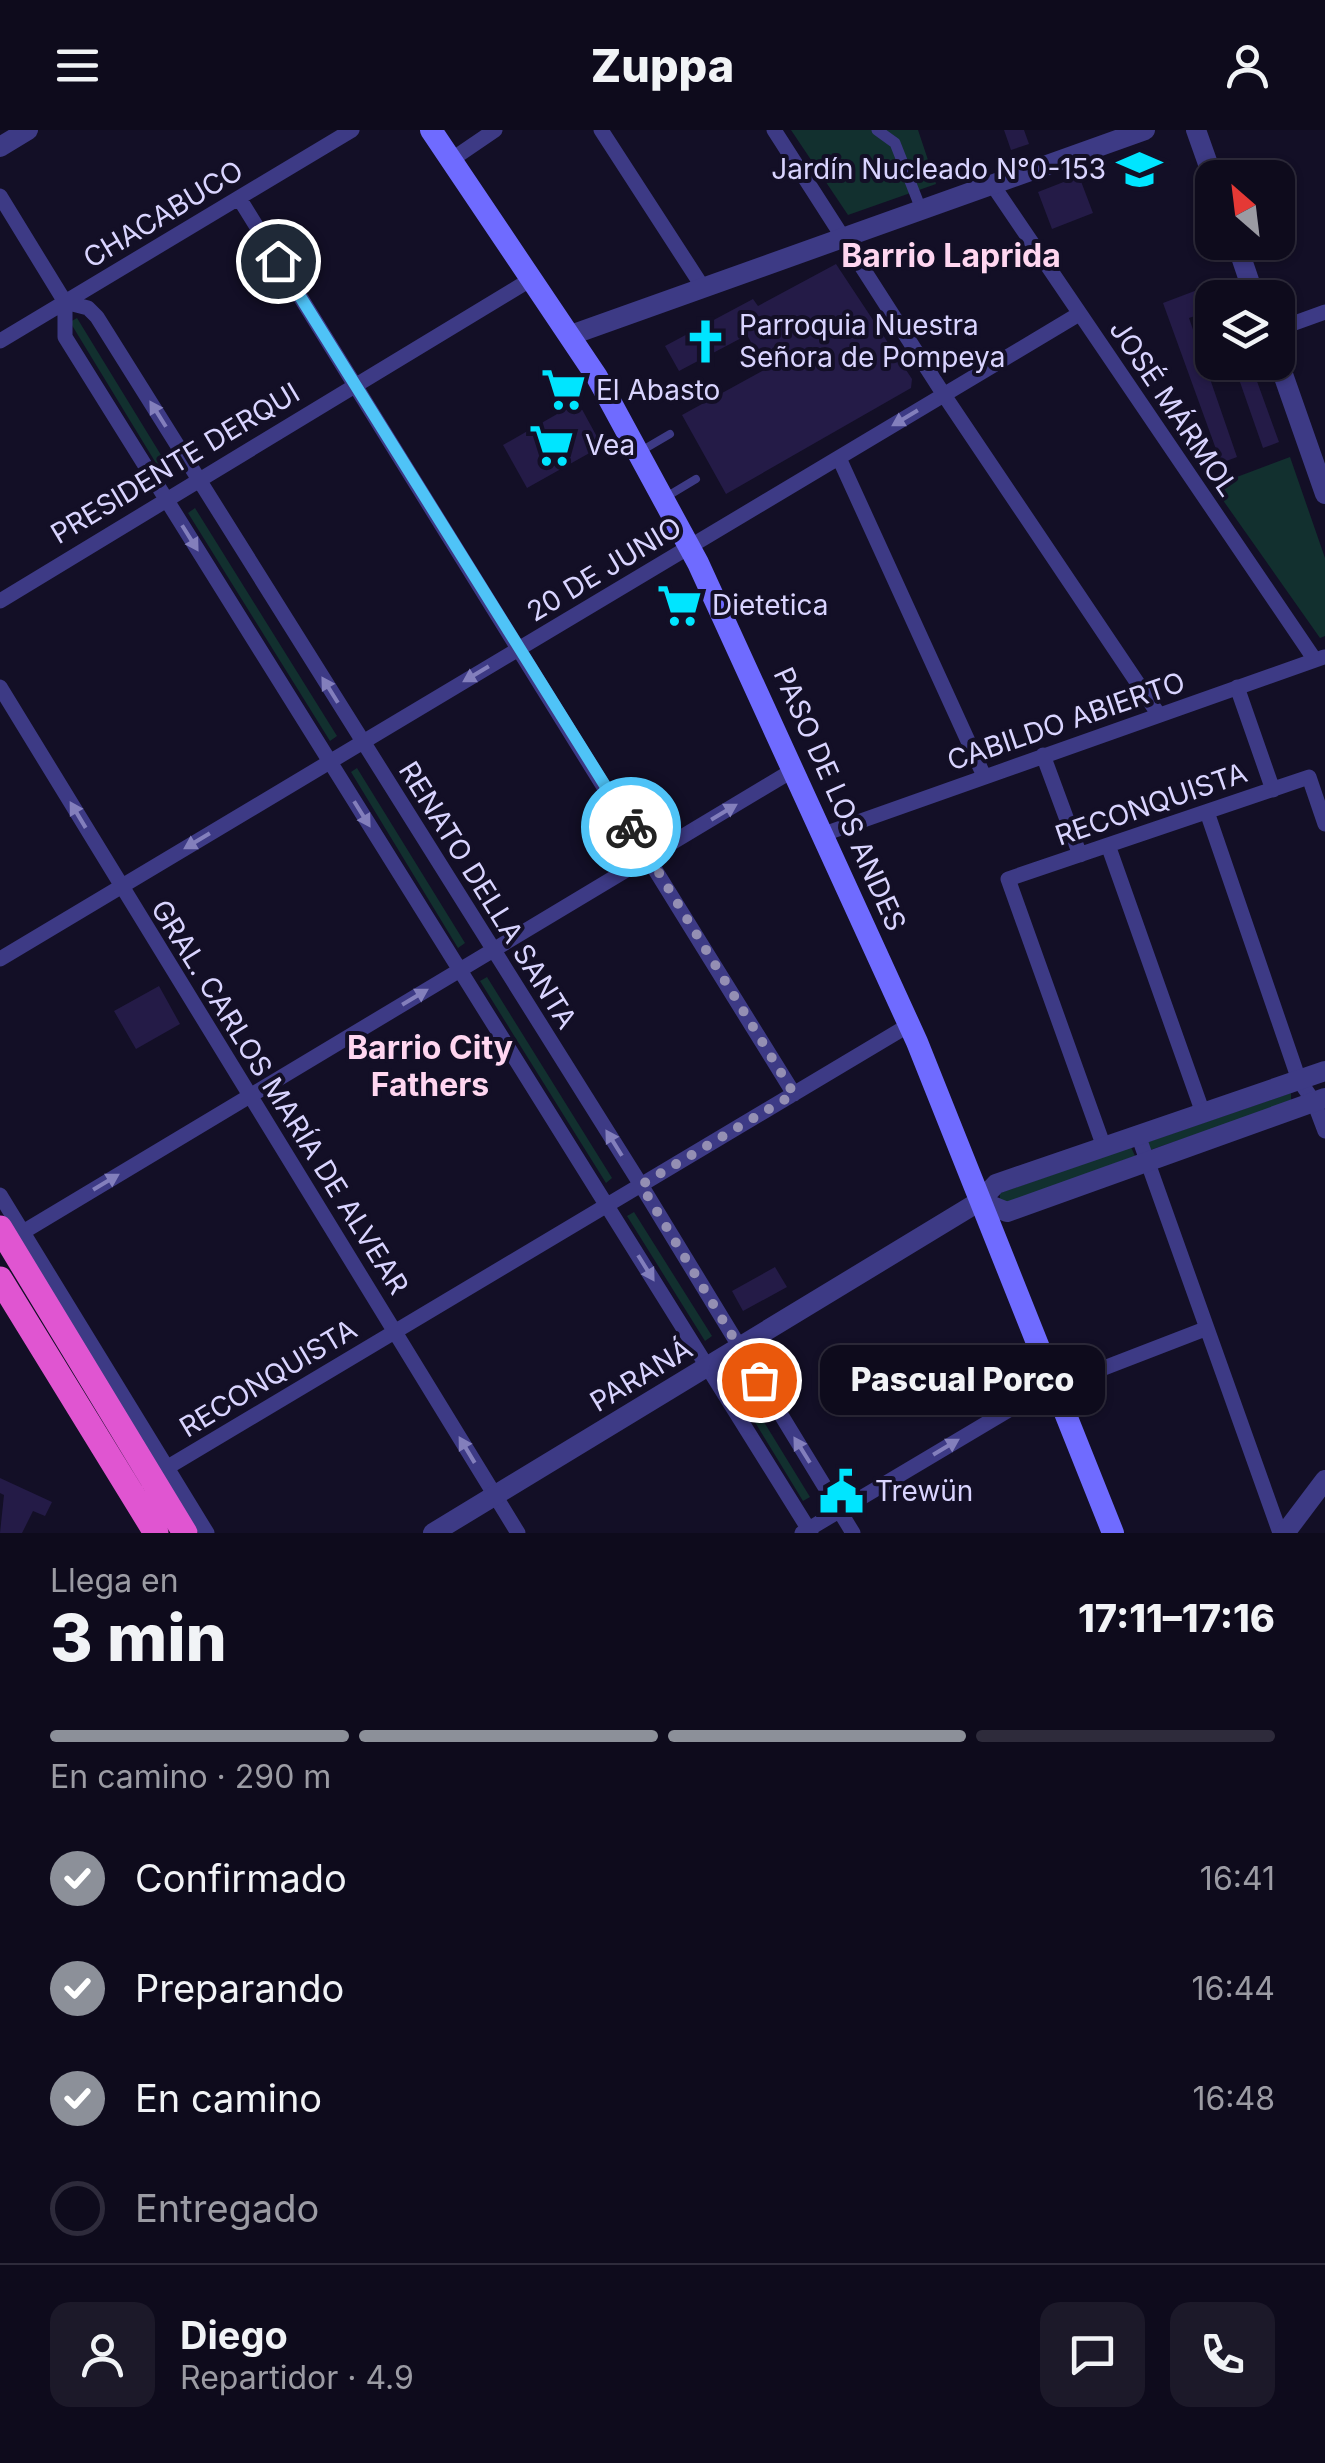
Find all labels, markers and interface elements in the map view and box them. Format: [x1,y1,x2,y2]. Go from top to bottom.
icon: menu [50,38,105,93]
text: Zuppa [591,38,734,93]
icon: person [1220,38,1275,93]
school or university icon: Jardín Nucleado N°0-153 [1115,145,1163,193]
place label: Jardín Nucleado N°0-153 [771,152,1106,186]
street label: CHACABUCO [77,153,249,275]
north arrow [1195,160,1295,260]
map controls [1195,160,1295,380]
pin [236,219,321,304]
icon: home [251,234,306,289]
district label: Barrio Laprida [841,236,1061,275]
button: layers [1195,280,1295,380]
place label: Parroquia Nuestra Señora de Pompeya [739,308,1005,374]
street label: JOSÉ MÁRMOL [1103,313,1246,503]
church icon: Parroquia Nuestra Señora de Pompeya [682,317,730,365]
supermarket icon: El Abasto [539,366,587,414]
place label: El Abasto [596,373,720,407]
street label: PRESIDENTE DERQUI [45,375,305,551]
one-way arrow [149,400,167,428]
one-way arrow [891,409,919,426]
supermarket icon: Vea [528,421,576,469]
place label: Vea [585,428,635,462]
street label: 20 DE JUNIO [521,510,687,628]
one-way arrow [180,525,199,552]
supermarket icon: Dietetica [655,581,703,629]
place label: Dietetica [712,588,828,622]
street label: PASO DE LOS ANDES [767,662,913,936]
street label: CABILDO ABIERTO [943,664,1189,778]
one-way arrow [462,665,490,682]
one-way arrow [321,676,339,703]
street label: RENATO DELLA SANTA [392,755,584,1035]
street label: RECONQUISTA [1051,755,1251,853]
courier [581,777,681,877]
one-way arrow [352,800,370,828]
icon: bike [604,800,659,855]
one-way arrow [70,801,87,829]
one-way arrow [710,804,738,821]
one-way arrow [183,832,211,849]
street label: GRAL. CARLOS MARÍA DE ALVEAR [144,893,417,1300]
one-way arrow [401,989,429,1006]
district label: Barrio City Fathers [347,1028,513,1104]
one-way arrow [606,1129,623,1157]
one-way arrow [92,1174,120,1191]
one-way arrow [636,1254,654,1281]
street label: RECONQUISTA [173,1312,363,1444]
street label: PARANÁ [583,1330,698,1419]
pin [717,1338,802,1423]
callout: Pascual Porco [819,1345,1104,1415]
icon: bag [732,1353,787,1408]
text: Pascual Porco [851,1360,1074,1399]
one-way arrow [459,1436,477,1464]
one-way arrow [794,1436,811,1464]
one-way arrow [932,1439,960,1456]
public building icon: Trewün [818,1467,866,1515]
place label: Trewün [875,1474,973,1508]
text: Llega en [50,1561,179,1600]
text: 17:11–17:16 [1078,1595,1275,1641]
text: 3 min [50,1598,227,1677]
text: En camino · 290 m [50,1757,331,1796]
icon: check [50,1851,105,1906]
text: Confirmado [135,1855,347,1901]
text: 16:41 [1200,1859,1275,1898]
icon: check [50,1961,105,2016]
text: Preparando [135,1965,344,2011]
text: 16:44 [1192,1969,1275,2008]
icon: check [50,2071,105,2126]
text: En camino [135,2075,322,2121]
text: 16:48 [1192,2079,1275,2118]
text: Entregado [135,2185,319,2231]
button: person [50,2302,155,2407]
button: chat [1040,2302,1145,2407]
button: phone [1170,2302,1275,2407]
text: Diego [180,2312,288,2358]
text: Repartidor · 4.9 [180,2358,414,2397]

